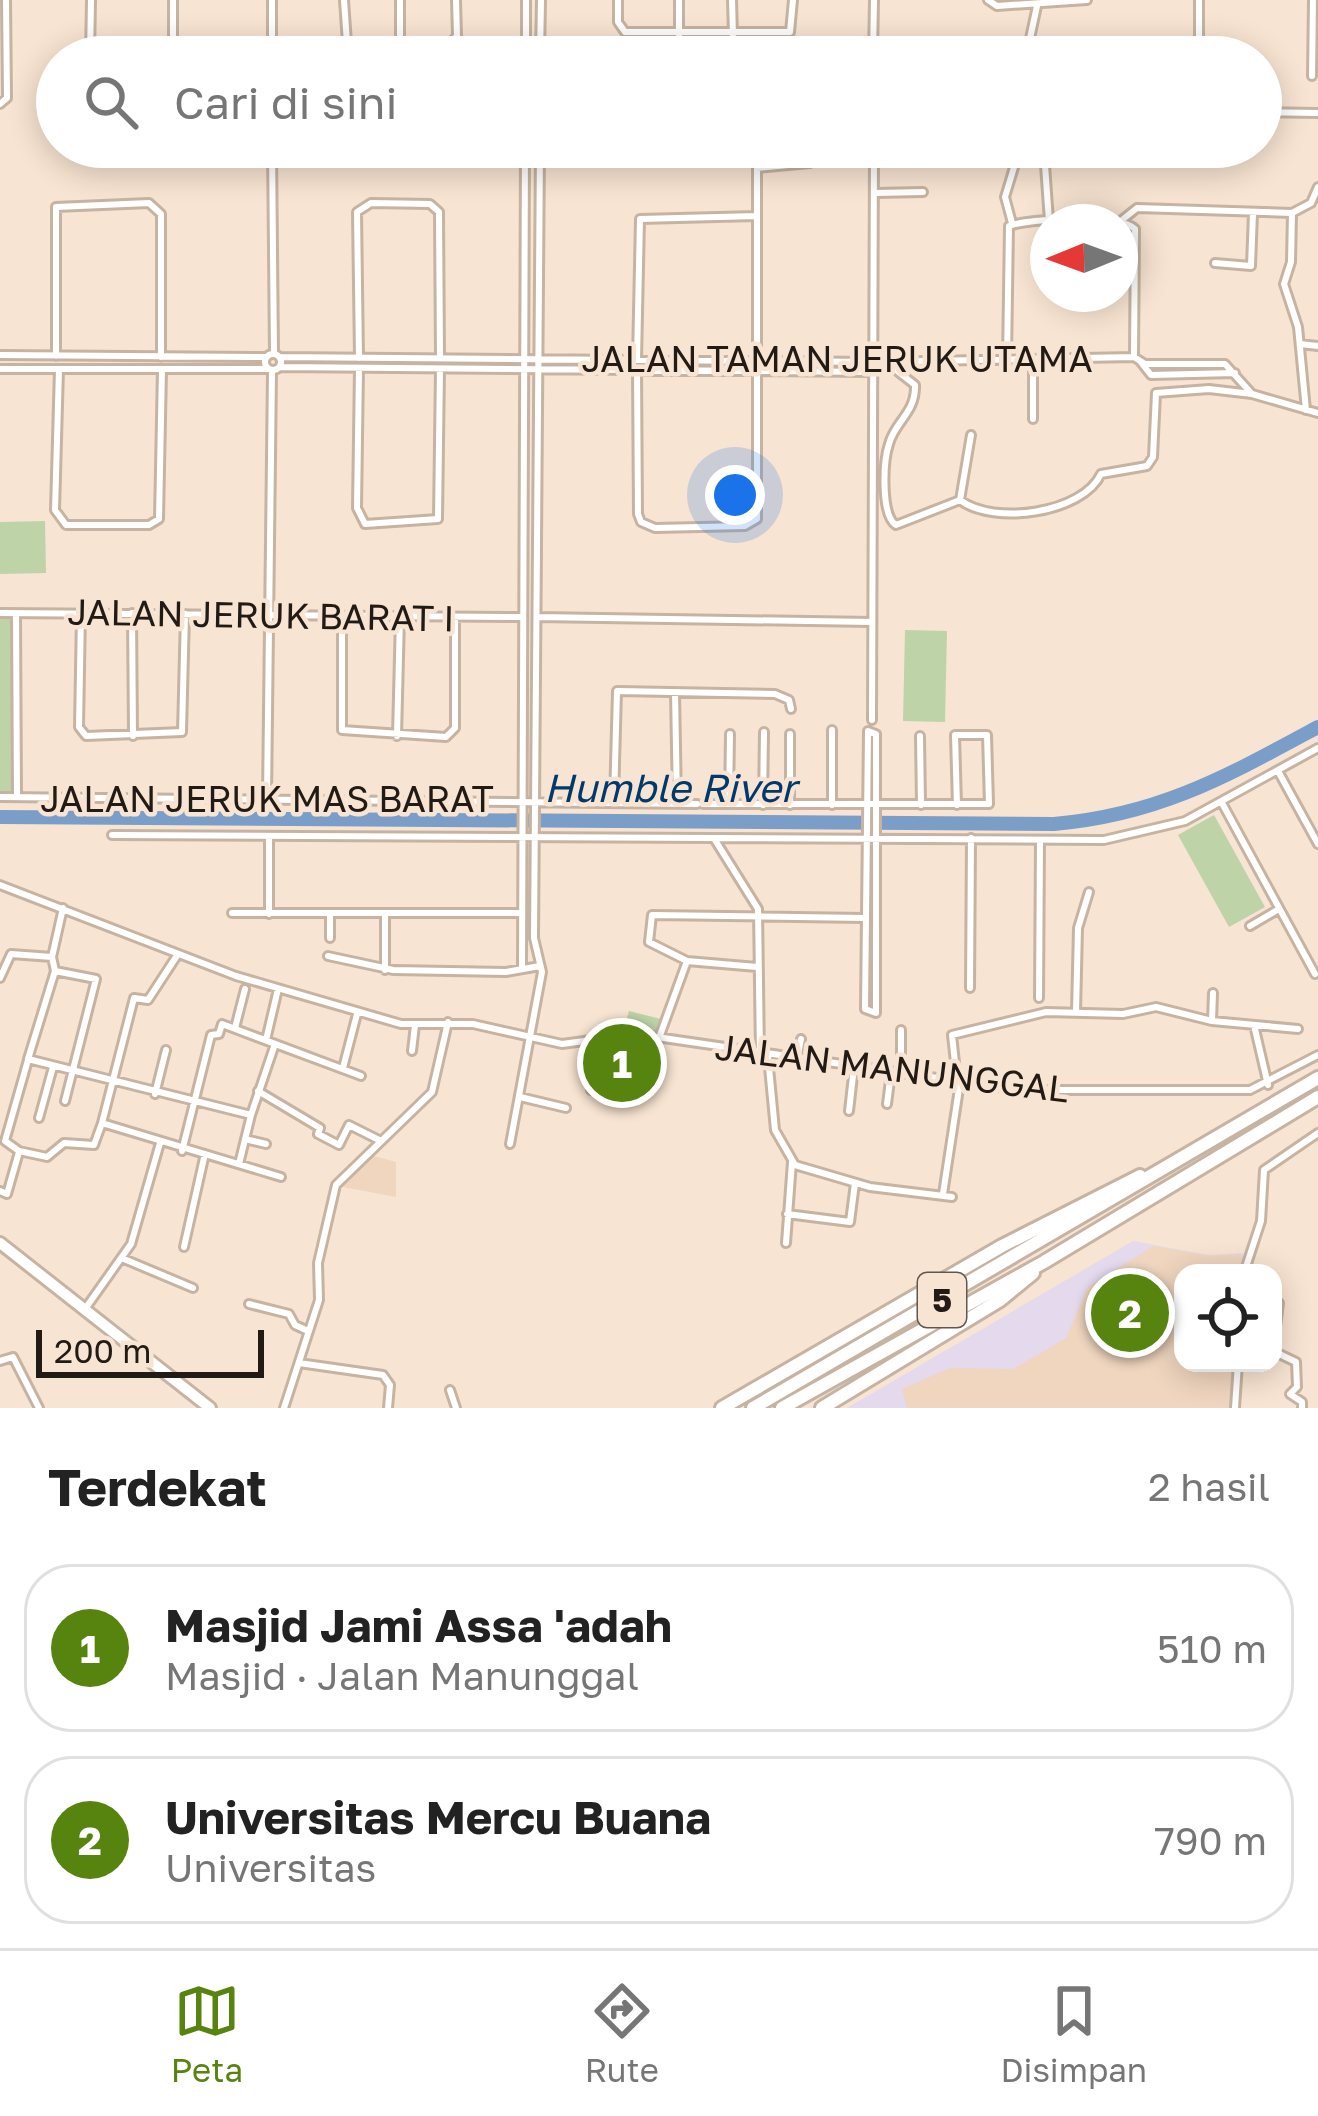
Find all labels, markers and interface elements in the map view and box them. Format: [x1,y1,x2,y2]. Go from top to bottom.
search box [36,36,1282,168]
icon: search [78,69,144,135]
text: Cari di sini [174,75,398,129]
north arrow [1030,204,1138,312]
street label: JALAN TAMAN JERUK UTAMA [581,337,1093,380]
your location [705,465,765,525]
street label: JALAN JERUK BARAT I [67,590,455,639]
water label: Humble River [544,764,801,811]
street label: JALAN JERUK MAS BARAT [40,777,494,820]
pin: 1 [583,1018,661,1108]
street label: JALAN MANUNGGAL [713,1024,1071,1111]
map controls [1174,1264,1282,1372]
button: locate [1174,1264,1282,1372]
pin: 2 [1091,1268,1169,1358]
road number: 5 [918,1273,966,1327]
scale bar [36,1324,264,1377]
text: 200 m [54,1331,152,1370]
text: Terdekat [48,1456,267,1517]
text: 2 hasil [1148,1463,1270,1510]
text: Masjid Jami Assa 'adah [165,1598,672,1652]
text: 1 [80,1625,100,1672]
text: 510 m [1157,1625,1267,1672]
text: Masjid · Jalan Manunggal [165,1652,639,1699]
text: Universitas Mercu Buana [165,1790,711,1844]
text: 2 [78,1817,102,1864]
text: 790 m [1154,1817,1267,1864]
text: Universitas [165,1844,376,1891]
tab: Peta [171,1978,243,2089]
tab: Rute [585,1978,659,2089]
tab: Disimpan [1000,1978,1147,2089]

